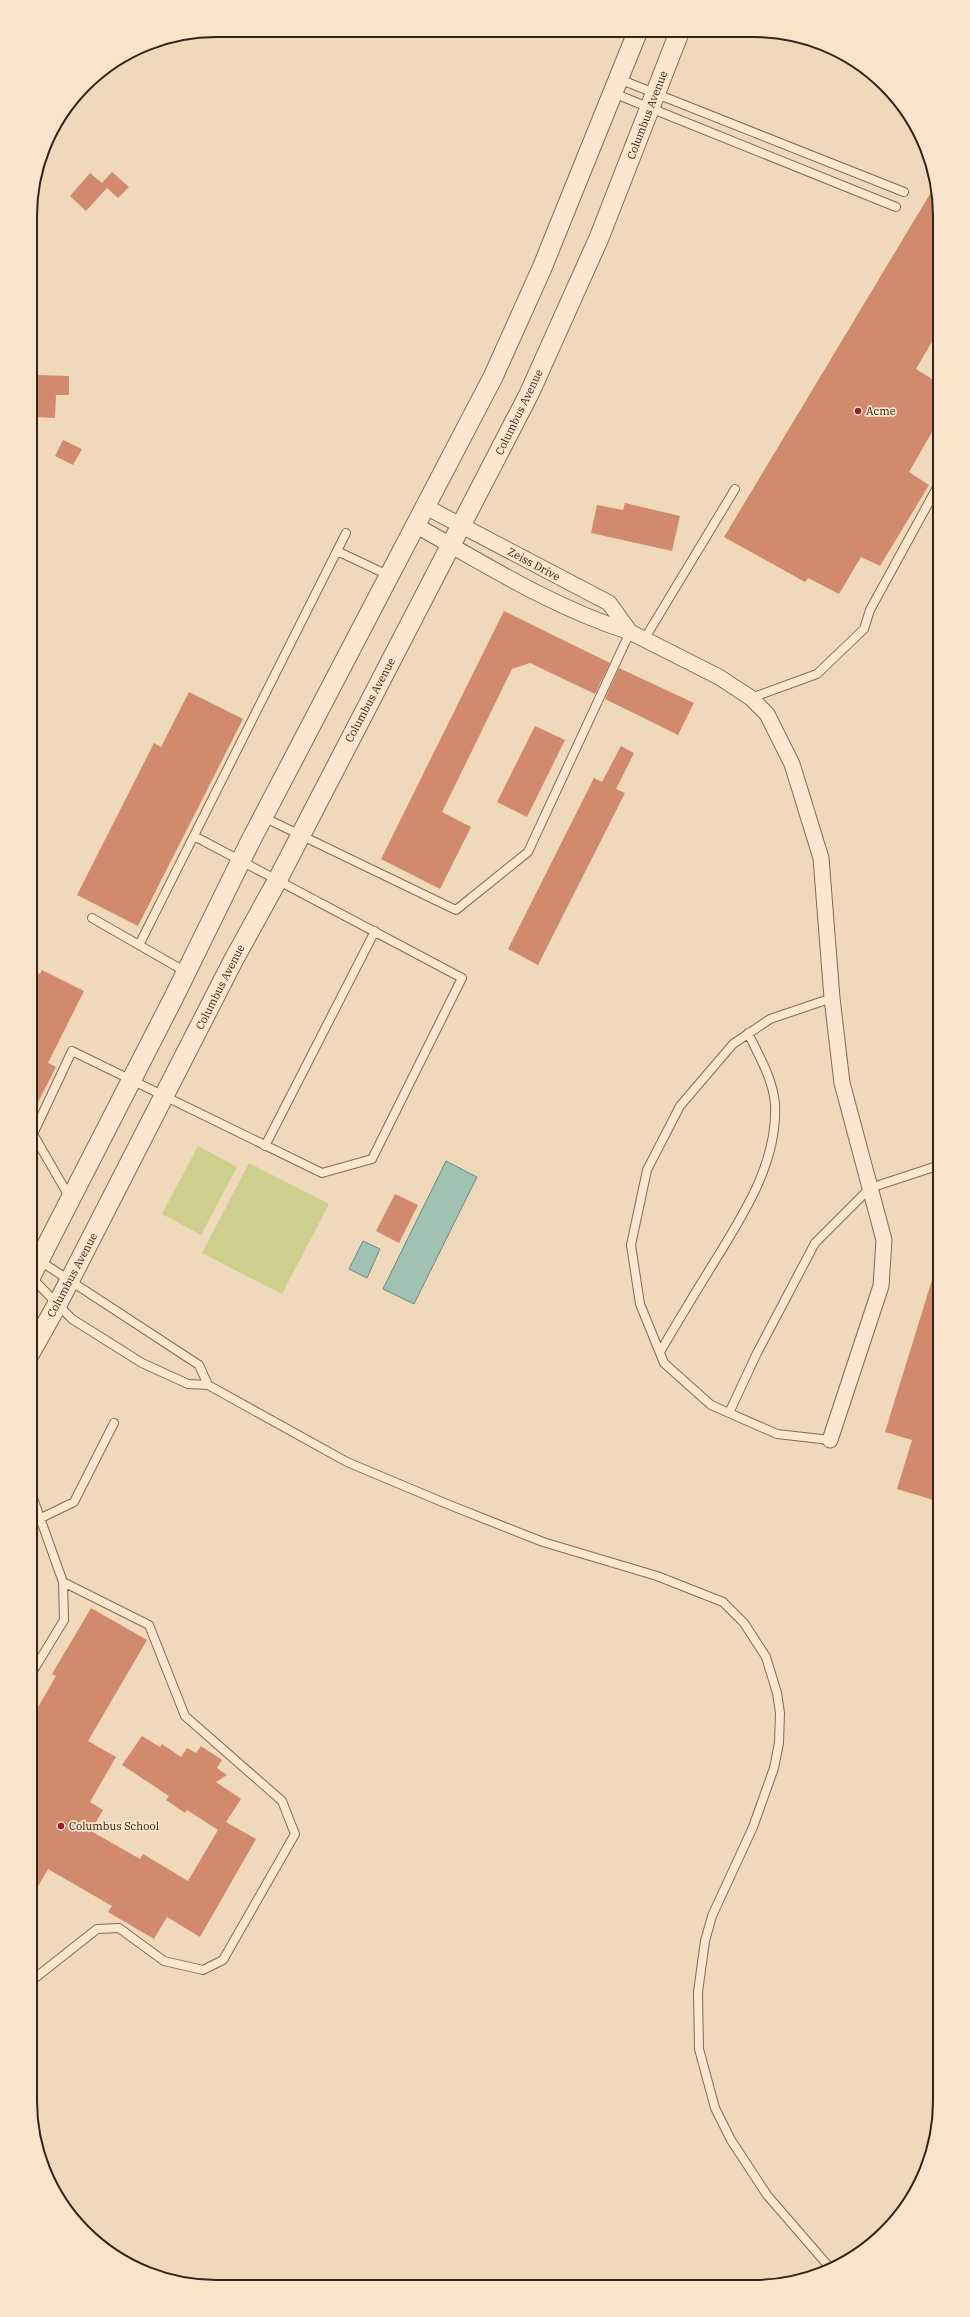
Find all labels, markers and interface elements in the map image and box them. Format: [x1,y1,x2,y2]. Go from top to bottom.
street label: Columbus Avenue [624,69,670,161]
street label: Columbus Avenue [492,367,546,457]
place label: Acme [866,404,896,418]
marker: Acme [853,406,863,416]
street label: Zeiss Drive [505,544,563,584]
street label: Columbus Avenue [342,655,398,745]
street label: Columbus Avenue [192,942,248,1032]
street label: Columbus Avenue [44,1230,100,1320]
place label: Columbus School [69,1819,159,1833]
marker: Columbus School [56,1821,66,1831]

